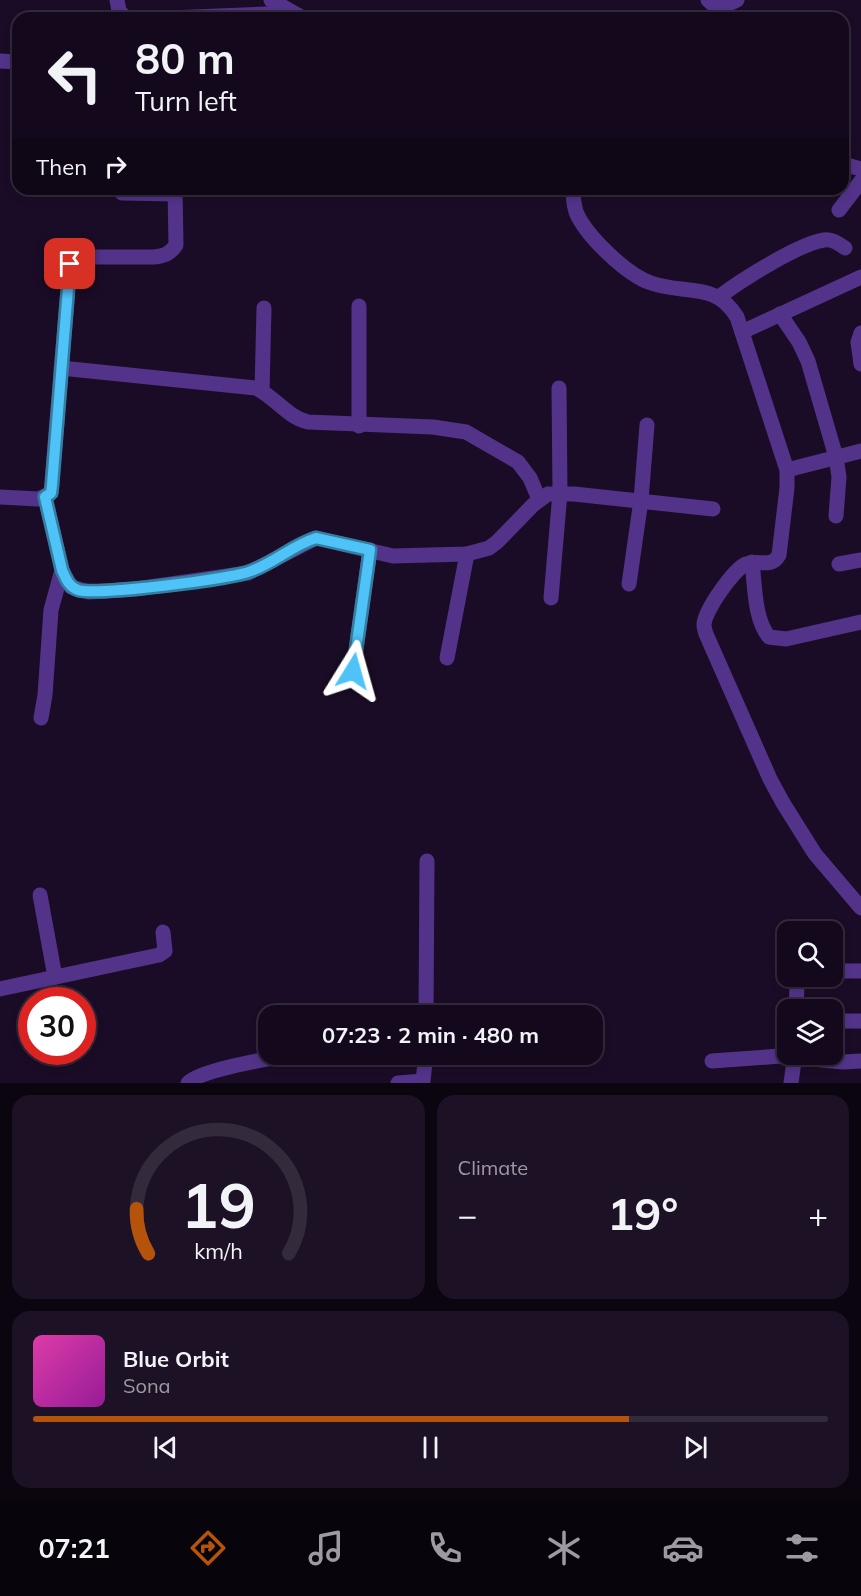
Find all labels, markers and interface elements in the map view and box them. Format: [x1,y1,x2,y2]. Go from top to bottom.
text: 80 m [135,32,235,85]
icon: left [36,36,114,114]
text: Turn left [135,84,237,118]
icon: right [99,150,132,183]
text: Then [36,153,87,181]
pin [44,238,95,289]
icon: arrive [53,247,86,280]
position arrow [321,639,385,703]
map controls [777,921,843,1065]
button: search [777,921,843,987]
speed limit sign: 30 [18,987,96,1065]
button: layers [777,999,843,1065]
text: 07:23 · 2 min · 480 m [322,1021,539,1049]
text: Climate [458,1155,528,1180]
text: 19 [181,1165,256,1244]
text: 19° [607,1185,678,1241]
text: − [458,1194,477,1235]
text: + [808,1194,828,1235]
text: km/h [194,1237,242,1264]
text: Blue Orbit [123,1345,229,1373]
text: Sona [123,1373,171,1398]
icon: previous [149,1431,182,1464]
icon: pause [414,1431,447,1464]
icon: next [679,1431,712,1464]
icon: directions [187,1527,229,1569]
icon: music [305,1527,347,1569]
icon: phone [424,1527,466,1569]
icon: climate [543,1527,585,1569]
icon: car [662,1527,704,1569]
icon: filters [781,1527,823,1569]
text: 07:21 [38,1531,110,1565]

